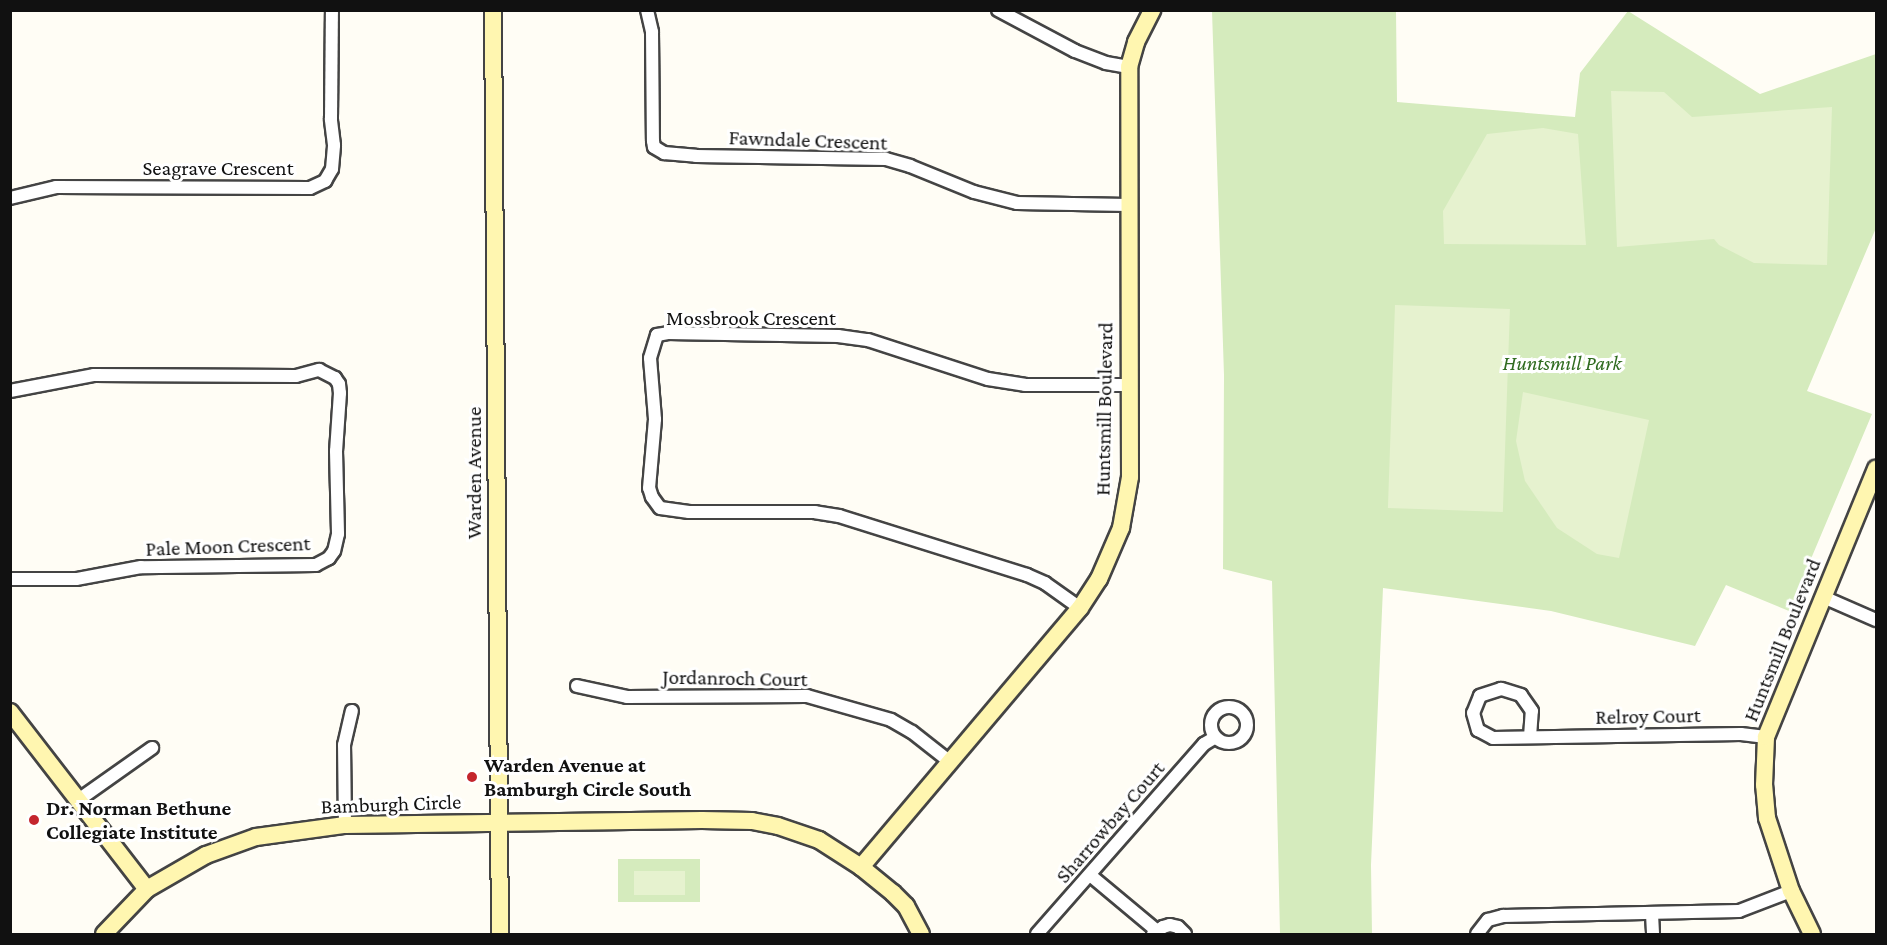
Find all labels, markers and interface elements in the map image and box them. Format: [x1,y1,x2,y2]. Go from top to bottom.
street label: Fawndale Crescent [728,125,888,155]
street label: Seagrave Crescent [142,155,294,181]
street label: Mossbrook Crescent [666,305,836,331]
street label: Huntsmill Boulevard [1090,322,1118,496]
park label: Huntsmill Park [1502,350,1622,376]
street label: Warden Avenue [461,407,487,539]
street label: Pale Moon Crescent [145,531,311,561]
street label: Huntsmill Boulevard [1738,555,1826,725]
street label: Jordanroch Court [662,664,808,692]
street label: Relroy Court [1595,702,1701,730]
place label: Warden Avenue at Bamburgh Circle South [484,752,691,802]
street label: Sharrowbay Court [1050,756,1170,888]
marker: Warden Avenue at Bamburgh Circle South [465,770,479,784]
street label: Bamburgh Circle [320,789,462,819]
place label: Dr. Norman Bethune Collegiate Institute [46,795,231,845]
marker: Dr. Norman Bethune Collegiate Institute [27,813,41,827]

